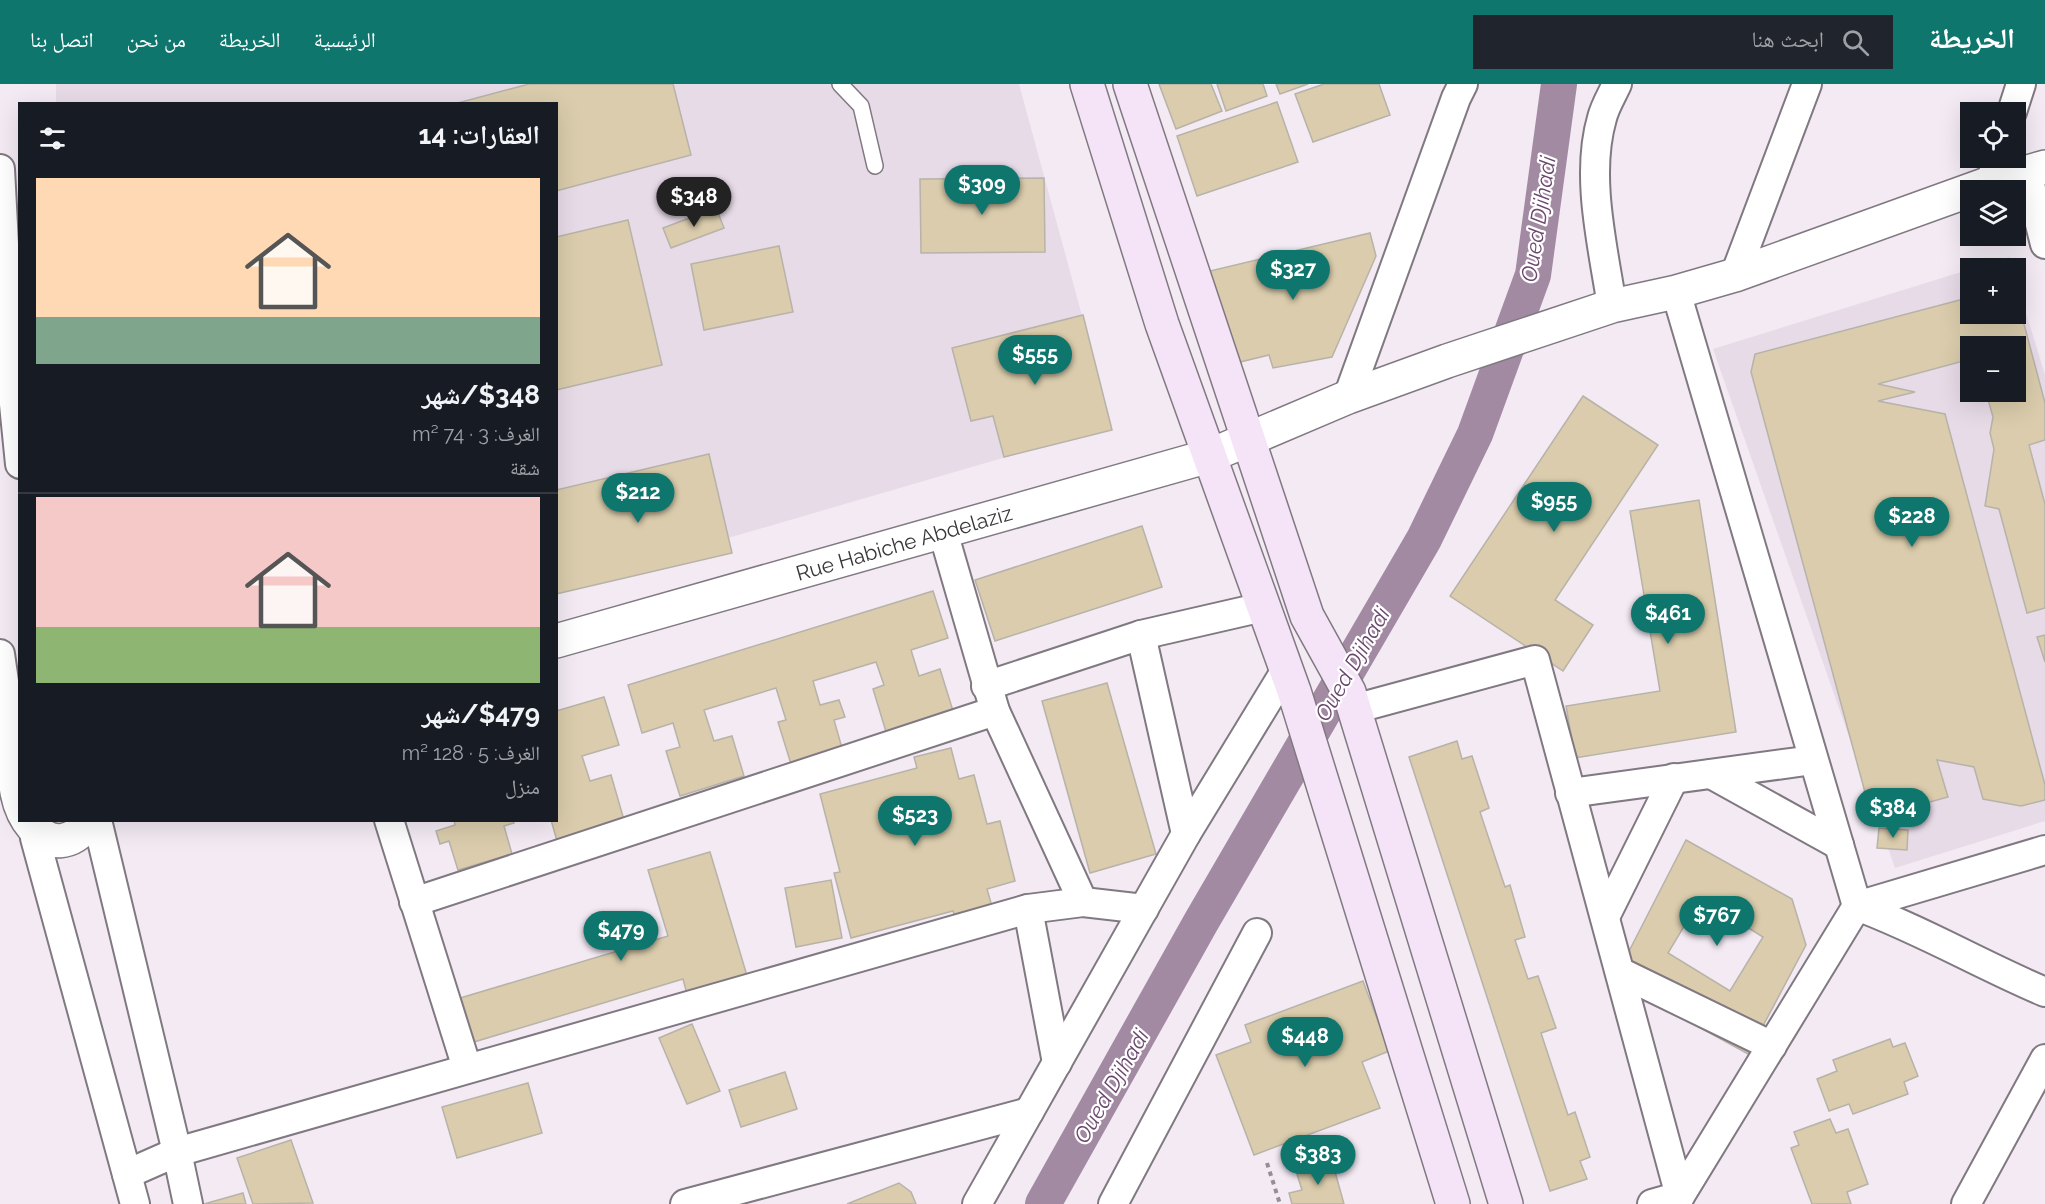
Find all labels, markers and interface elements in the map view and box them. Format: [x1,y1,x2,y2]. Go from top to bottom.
search box [1473,15,1893,69]
text: الخريطة [1929,22,2015,55]
text: ابحث هنا [1751,26,1824,52]
icon: search [1839,26,1872,59]
text: اتصل بنا [30,27,94,52]
text: من نحن [127,27,186,52]
text: الخريطة [219,27,281,52]
text: الرئيسية [314,27,376,52]
map controls [1960,102,2026,402]
button: locate [1960,102,2026,168]
text: العقارات: 14 [419,120,540,150]
icon: filters [36,122,69,155]
water label: Oued Djihadi [1515,153,1561,284]
pin: $309 [946,165,1018,216]
text: $309 [958,172,1006,196]
pin: $348 [658,177,730,228]
button: layers [1960,180,2026,246]
text: $348 [670,184,718,208]
icon: home [234,217,342,325]
pin: $327 [1257,250,1329,301]
text: $327 [1270,257,1316,281]
button: + [1960,258,2026,324]
pin: $555 [999,335,1071,386]
button: − [1960,336,2026,402]
text: $555 [1012,342,1058,366]
text: $348/شهر [422,380,540,410]
text: الغرف: 3 · 74 m² [412,422,540,446]
text: شقة [510,456,540,480]
pin: $212 [602,473,674,524]
text: $212 [615,480,661,504]
pin: $955 [1518,482,1590,533]
text: $955 [1531,489,1577,513]
pin: $228 [1876,497,1948,548]
street label: Rue Habiche Abdelaziz [793,500,1015,586]
text: $228 [1888,504,1936,528]
icon: home [234,536,342,644]
pin: $461 [1632,594,1704,645]
water label: Oued Djihadi [1309,601,1396,725]
text: $461 [1645,601,1691,625]
text: $479/شهر [422,699,540,729]
text: الغرف: 5 · 128 m² [402,741,540,765]
text: منزل [505,775,540,799]
pin: $384 [1857,788,1929,839]
text: $384 [1869,795,1917,819]
pin: $523 [879,796,951,847]
text: $523 [892,803,938,827]
pin: $767 [1681,896,1753,947]
text: $767 [1693,903,1741,927]
pin: $479 [585,911,657,962]
text: $479 [597,918,645,942]
pin: $448 [1269,1017,1341,1068]
water label: Oued Djihadi [1068,1023,1155,1147]
text: $448 [1281,1024,1329,1048]
pin: $383 [1282,1135,1354,1186]
text: $383 [1295,1142,1341,1166]

